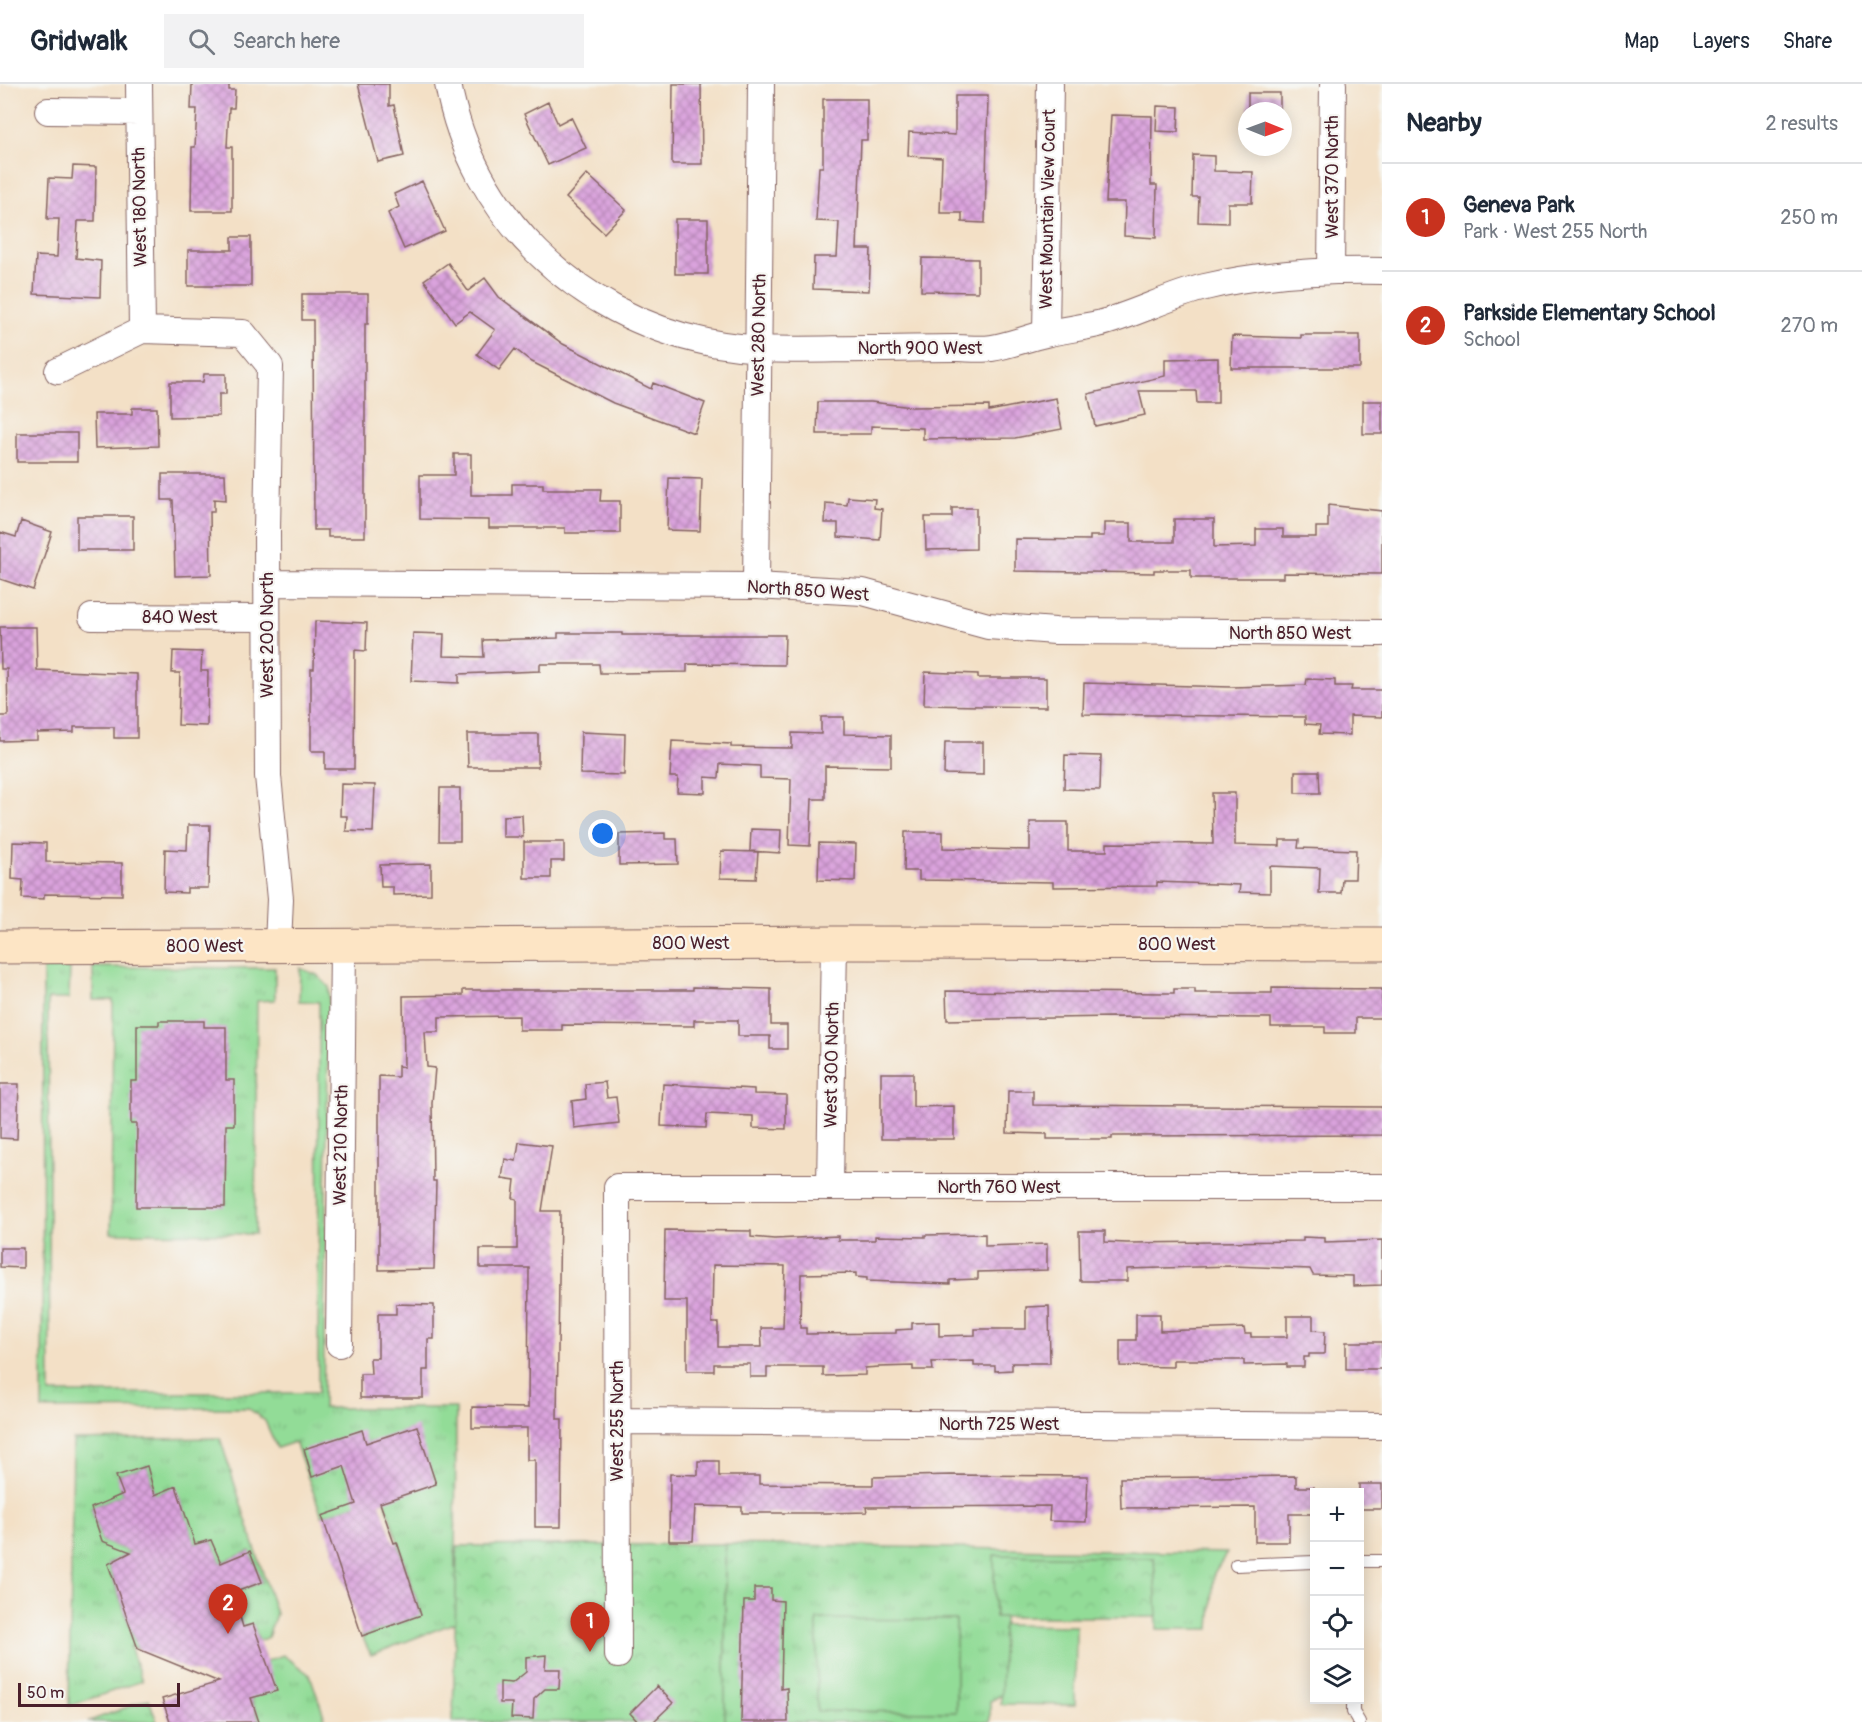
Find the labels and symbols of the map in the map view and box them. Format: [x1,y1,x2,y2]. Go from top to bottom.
north arrow [1238,102,1292,156]
street label: West Mountain View Court [1035,108,1061,309]
street label: West 370 North [1321,115,1344,239]
street label: West 180 North [127,147,153,267]
street label: West 280 North [746,273,772,397]
street label: North 900 West [857,337,983,360]
street label: West 200 North [256,572,279,698]
street label: North 850 West [746,575,871,607]
street label: 840 West [142,606,218,629]
street label: North 850 West [1229,622,1352,645]
your location [588,819,617,848]
street label: 800 West [652,932,730,955]
street label: 800 West [1138,933,1216,956]
street label: 800 West [166,935,244,958]
street label: West 300 North [819,1002,845,1128]
street label: West 210 North [328,1084,354,1206]
street label: North 760 West [937,1176,1062,1199]
street label: West 255 North [606,1361,629,1481]
street label: North 725 West [939,1413,1060,1436]
pin: 2 [208,1584,248,1634]
pin: 1 [570,1602,610,1652]
scale bar [18,1680,180,1708]

